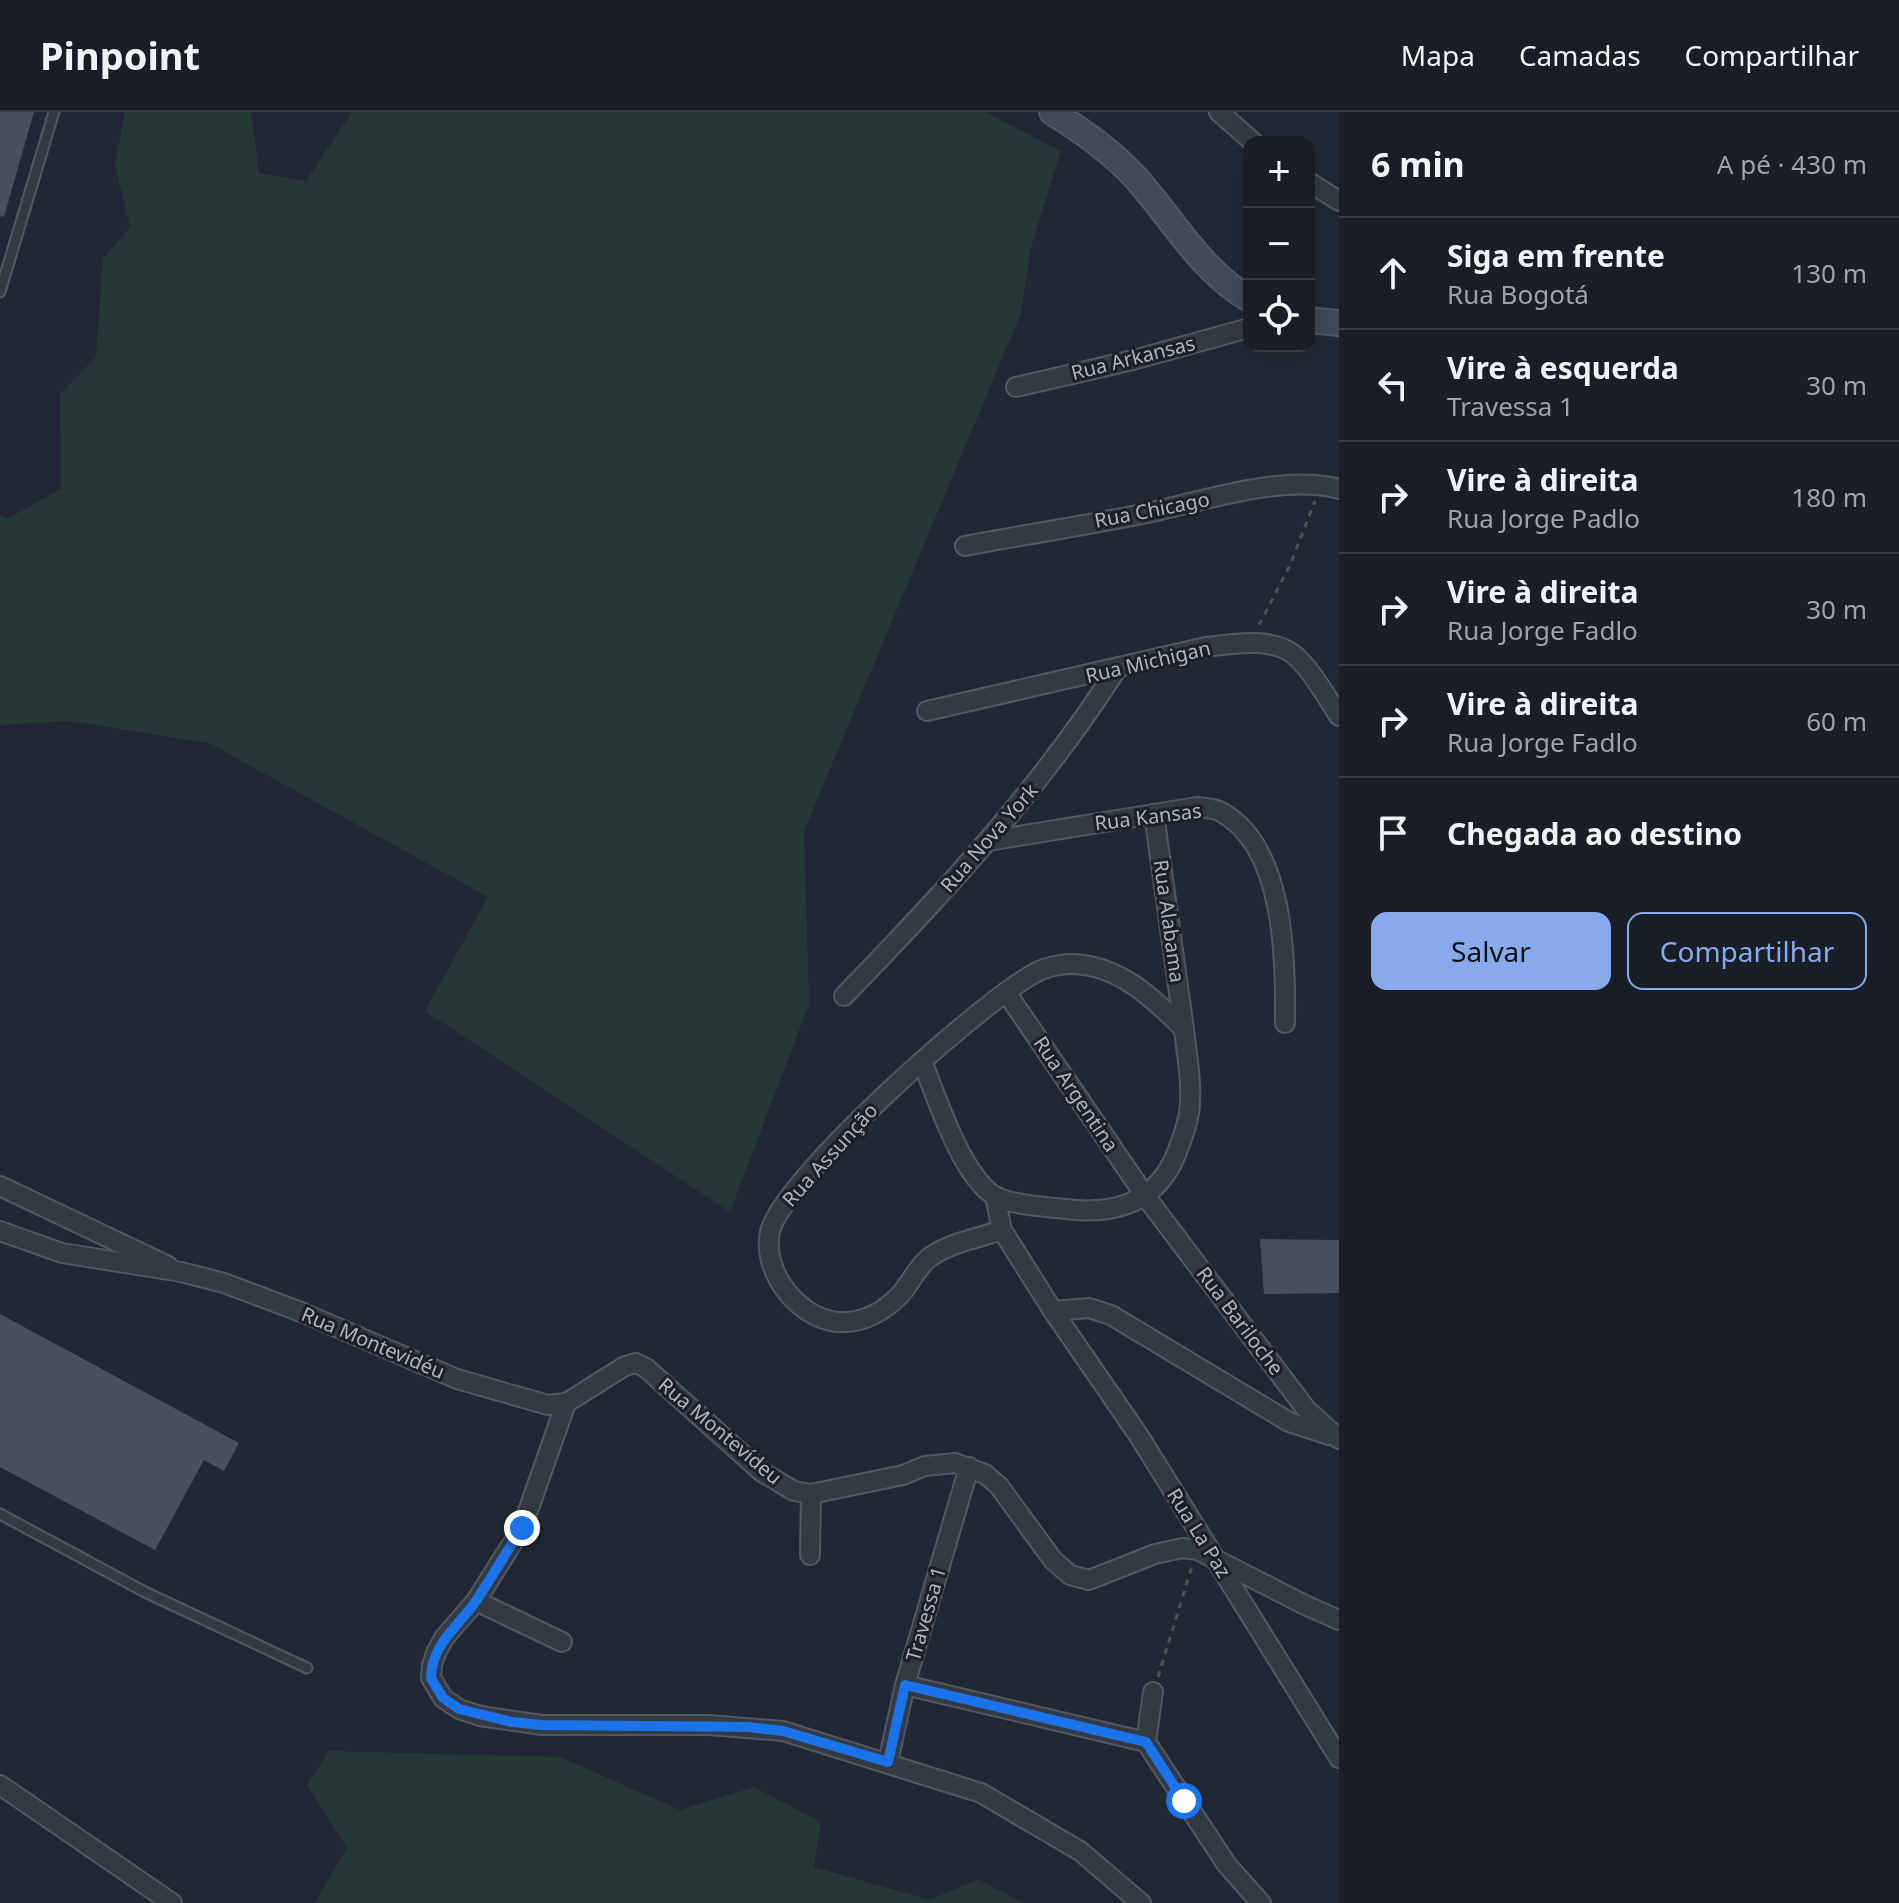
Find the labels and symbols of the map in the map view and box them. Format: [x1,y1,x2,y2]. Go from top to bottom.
street label: Rua Arkansas [1068,329,1198,386]
street label: Rua Chicago [1092,485,1212,534]
street label: Rua Michigan [1083,634,1213,689]
street label: Rua Nova York [934,777,1044,898]
street label: Rua Kansas [1093,797,1203,836]
street label: Rua Alabama [1148,858,1191,984]
street label: Rua Argentina [1028,1031,1125,1157]
street label: Rua Assunção [776,1097,883,1212]
street label: Rua Bariloche [1191,1261,1290,1380]
street label: Rua Montevidéu [297,1300,449,1385]
street label: Rua Montevídeu [653,1371,788,1490]
street label: Rua La Paz [1161,1483,1238,1583]
route end [504,1510,540,1546]
street label: Travessa 1 [899,1563,952,1665]
route start [1166,1783,1202,1819]

